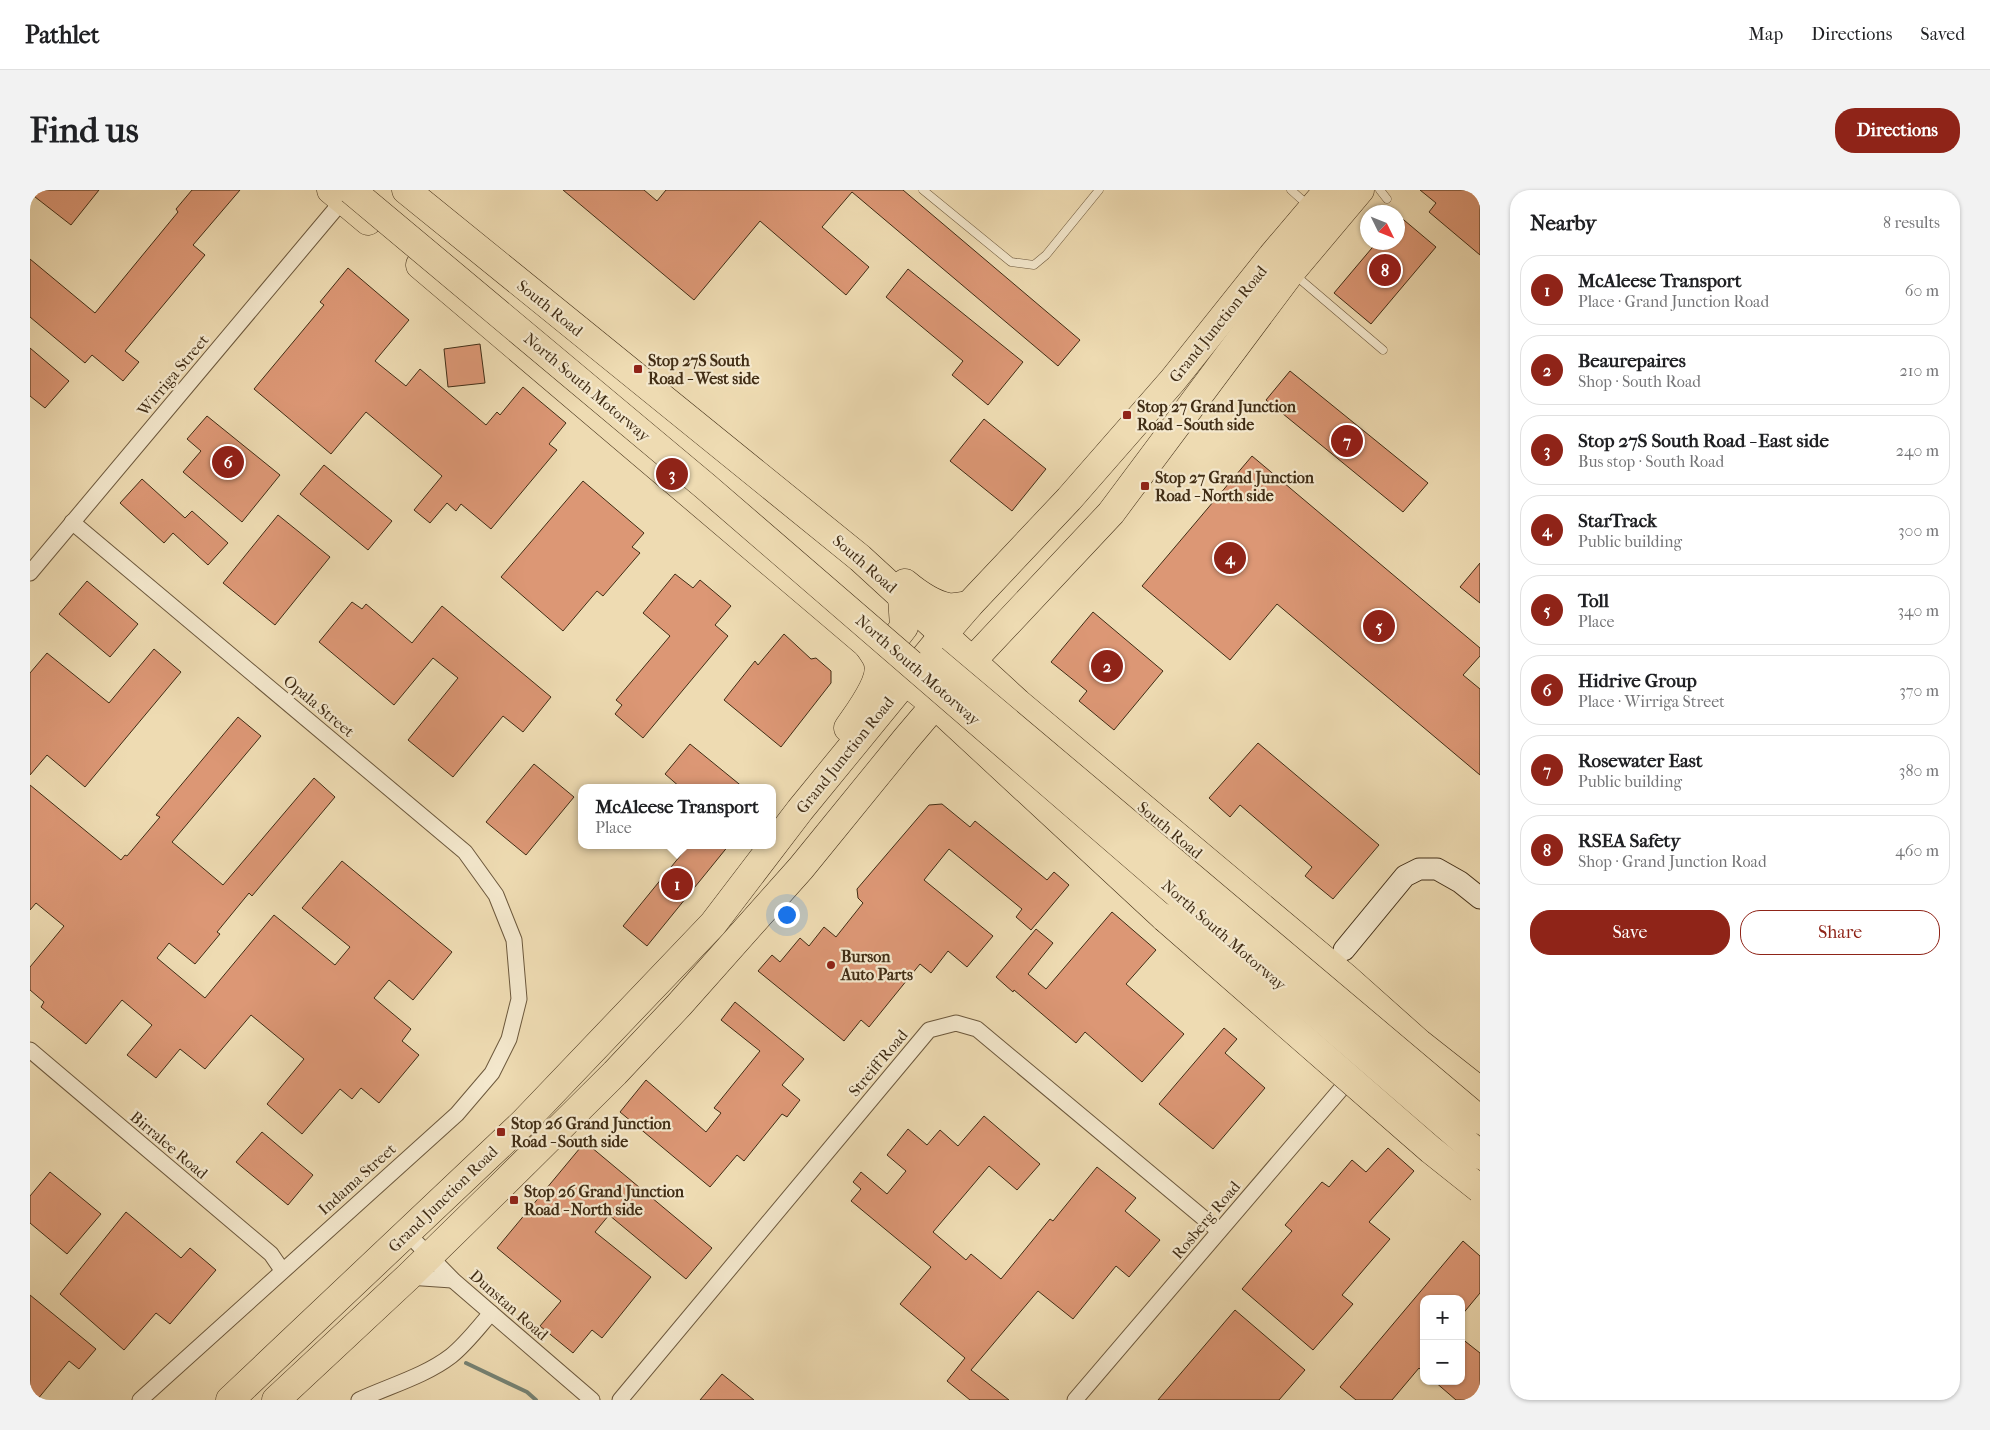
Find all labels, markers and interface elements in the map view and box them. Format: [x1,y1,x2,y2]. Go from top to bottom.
text: Pathlet [25,21,99,49]
text: Map [1749,24,1783,45]
text: Directions [1811,24,1892,45]
text: Saved [1920,24,1965,45]
button: Directions [1835,108,1960,153]
text: Find us [30,110,139,151]
north arrow [1360,205,1405,250]
text: Nearby [1530,211,1596,235]
text: 8 results [1883,213,1940,232]
pin: 8 [1369,251,1401,289]
street label: Grand Junction Road [1165,262,1271,386]
text: McAleese Transport [1578,270,1741,292]
street label: South Road [513,276,587,340]
text: 1 [1544,281,1550,300]
text: 60 m [1905,281,1939,300]
text: Place · Grand Junction Road [1578,292,1769,311]
street label: North South Motorway [520,329,654,446]
street label: Wirriga Street [133,330,213,420]
text: Beaurepaires [1578,350,1686,372]
place label: Stop 27S South Road - West side [648,351,759,388]
text: 2 [1543,361,1551,380]
text: 210 m [1900,361,1939,380]
marker: Stop 27S South Road - West side [632,363,644,375]
text: Shop · South Road [1578,372,1701,391]
place label: Stop 27 Grand Junction Road - South side [1137,397,1297,434]
marker: Stop 27 Grand Junction Road - South side [1121,409,1133,421]
pin: 7 [1331,422,1363,460]
text: Stop 27S South Road - East side [1578,430,1829,452]
text: 3 [1544,441,1550,460]
text: 240 m [1896,441,1939,460]
pin: 6 [212,443,244,481]
text: Bus stop · South Road [1578,452,1724,471]
pin: 3 [656,455,688,493]
place label: Stop 27 Grand Junction Road - North side [1155,468,1315,505]
marker: Stop 27 Grand Junction Road - North side [1139,480,1151,492]
text: StarTrack [1578,510,1657,532]
text: 4 [1542,521,1552,540]
text: 300 m [1898,521,1939,540]
street label: South Road [829,531,901,597]
text: Public building [1578,532,1682,551]
pin: 4 [1214,539,1246,577]
text: Toll [1578,590,1609,612]
text: 5 [1544,601,1550,620]
text: 340 m [1897,601,1939,620]
pin: 5 [1363,607,1395,645]
street label: North South Motorway [852,611,984,730]
text: Place [1578,612,1614,631]
pin: 2 [1091,647,1123,685]
text: Hidrive Group [1578,670,1697,692]
street label: Opala Street [280,671,358,741]
text: 6 [1543,681,1551,700]
text: 370 m [1899,681,1939,700]
text: Place · Wirriga Street [1578,692,1725,711]
street label: Grand Junction Road [792,693,898,817]
text: Rosewater East [1578,750,1703,772]
text: 7 [1543,761,1551,780]
text: 380 m [1899,761,1939,780]
text: Public building [1578,772,1682,791]
popup [578,784,776,849]
text: McAleese Transport [595,796,759,818]
street label: South Road [1134,797,1207,863]
text: Place [595,818,632,837]
text: RSEA Safety [1578,830,1680,852]
text: 8 [1543,841,1551,860]
text: 460 m [1895,841,1939,860]
text: Shop · Grand Junction Road [1578,852,1767,871]
pin: 1 [661,865,693,903]
street label: North South Motorway [1158,876,1290,995]
your location [774,902,800,928]
button: Save [1530,910,1730,955]
button: Share [1740,910,1940,955]
place label: Burson Auto Parts [840,947,913,984]
marker: Burson Auto Parts [825,959,837,971]
street label: Streiff Road [844,1025,912,1100]
street label: Birralee Road [126,1107,212,1183]
place label: Stop 26 Grand Junction Road - South side [511,1114,672,1151]
marker: Stop 26 Grand Junction Road - South side [495,1126,507,1138]
street label: Indama Street [314,1139,400,1219]
street label: Grand Junction Road [384,1142,502,1256]
street label: Rosberg Road [1168,1177,1244,1263]
place label: Stop 26 Grand Junction Road - North side [524,1182,685,1219]
marker: Stop 26 Grand Junction Road - North side [508,1194,520,1206]
street label: Dunstan Road [466,1266,552,1344]
map controls [1420,1295,1465,1385]
button: + [1420,1295,1465,1340]
button: − [1420,1340,1465,1385]

